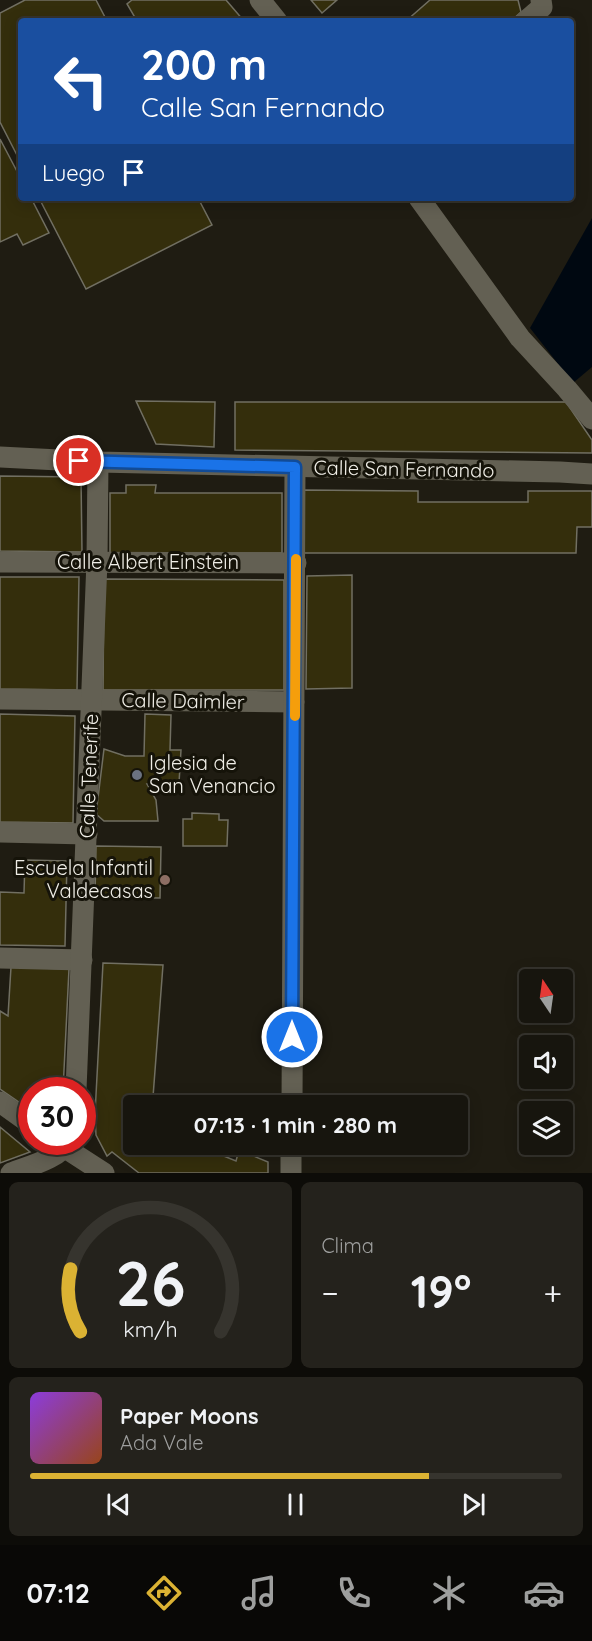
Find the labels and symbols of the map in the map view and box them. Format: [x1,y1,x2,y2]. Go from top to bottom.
pin [53,435,104,486]
street label: Calle San Fernando [313,454,495,483]
street label: Calle Albert Einstein [57,549,239,574]
street label: Calle Daimler [121,687,245,714]
street label: Calle Tenerife [74,713,103,839]
place label: Iglesia de San Venancio [149,750,275,798]
marker: Iglesia de San Venancio [130,768,144,782]
place label: Escuela Infantil Valdecasas [14,855,153,903]
marker: Escuela Infantil Valdecasas [158,873,172,887]
north arrow [519,969,573,1023]
position arrow [260,1005,324,1069]
speed limit sign: 30 [18,1077,96,1155]

